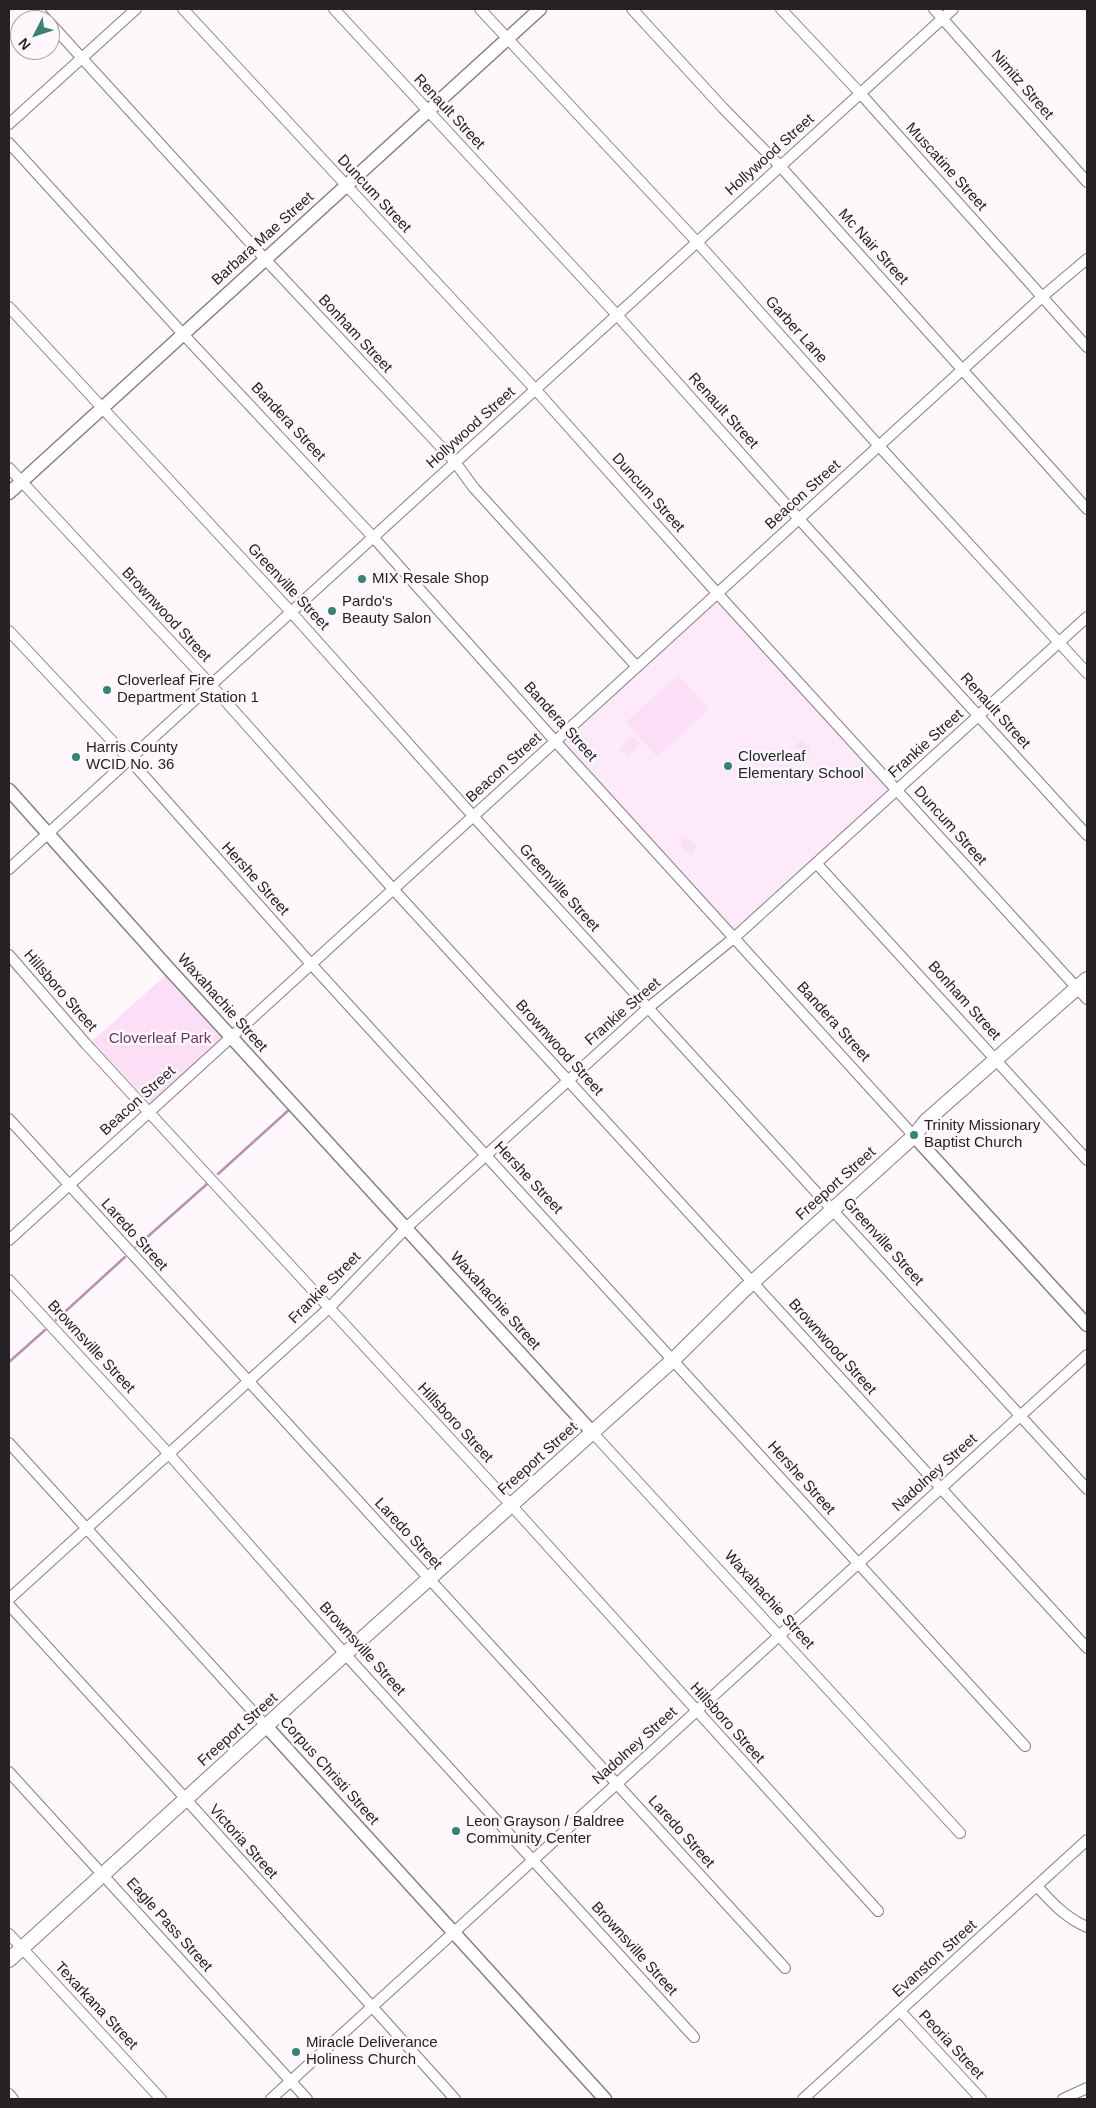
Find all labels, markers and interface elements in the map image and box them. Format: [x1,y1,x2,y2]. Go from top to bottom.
north arrow [10,10,60,60]
text: N [15,35,34,53]
street label: Nimitz Street [987,47,1057,123]
street label: Renault Street [410,71,488,153]
street label: Hollywood Street [722,110,818,200]
street label: Muscatine Street [902,119,990,215]
street label: Duncum Street [333,151,415,237]
street label: Barbara Mae Street [208,189,318,289]
street label: Mc Nair Street [834,205,912,289]
street label: Bonham Street [314,291,396,377]
street label: Garber Lane [761,293,831,367]
street label: Renault Street [684,369,762,453]
street label: Bandera Street [247,379,329,465]
street label: Hollywood Street [423,383,519,473]
street label: Duncum Street [608,450,688,536]
street label: Beacon Street [762,457,844,533]
street label: Greenville Street [243,540,333,634]
street label: Brownwood Street [118,564,214,666]
place label: MIX Resale Shop [372,570,489,588]
marker: MIX Resale Shop [356,573,368,585]
place label: Pardo's Beauty Salon [342,593,431,628]
marker: Pardo's Beauty Salon [326,605,338,617]
street label: Renault Street [956,669,1034,753]
place label: Cloverleaf Fire Department Station 1 [117,672,259,707]
street label: Bandera Street [520,678,600,766]
marker: Cloverleaf Fire Department Station 1 [101,684,113,696]
street label: Frankie Street [885,706,967,782]
street label: Beacon Street [463,730,545,806]
place label: Harris County WCID No. 36 [86,739,178,774]
place label: Cloverleaf Elementary School [738,748,864,783]
marker: Harris County WCID No. 36 [70,751,82,763]
marker: Cloverleaf Elementary School [722,760,734,772]
street label: Duncum Street [910,783,990,869]
street label: Hershe Street [217,839,293,919]
street label: Greenville Street [515,840,603,936]
street label: Hillsboro Street [20,946,100,1036]
street label: Waxahachie Street [173,950,271,1056]
street label: Bonham Street [924,958,1004,1044]
street label: Frankie Street [582,974,664,1050]
street label: Bandera Street [793,978,873,1066]
street label: Brownwood Street [511,996,607,1100]
park label: Cloverleaf Park [109,1030,211,1048]
street label: Beacon Street [97,1063,179,1139]
place label: Trinity Missionary Baptist Church [924,1117,1040,1152]
marker: Trinity Missionary Baptist Church [908,1129,920,1141]
street label: Hershe Street [490,1138,566,1218]
street label: Freeport Street [792,1144,880,1224]
street label: Greenville Street [839,1194,927,1290]
street label: Laredo Street [97,1195,171,1275]
street label: Frankie Street [285,1248,365,1328]
street label: Waxahachie Street [446,1248,544,1354]
street label: Brownwood Street [784,1295,880,1399]
street label: Brownsville Street [43,1297,139,1397]
street label: Hillsboro Street [413,1379,497,1467]
street label: Freeport Street [494,1419,582,1499]
street label: Nadolney Street [889,1430,981,1516]
street label: Hershe Street [763,1438,839,1518]
street label: Laredo Street [370,1495,446,1573]
street label: Waxahachie Street [720,1547,818,1653]
street label: Brownsville Street [315,1598,409,1700]
street label: Hillsboro Street [686,1679,768,1767]
street label: Freeport Street [194,1690,282,1770]
street label: Nadolney Street [589,1703,681,1789]
street label: Corpus Christi Street [276,1713,382,1829]
street label: Laredo Street [644,1792,718,1872]
street label: Victoria Street [205,1801,281,1883]
place label: Leon Grayson / Baldree Community Center [466,1813,624,1848]
marker: Leon Grayson / Baldree Community Center [450,1825,462,1837]
street label: Eagle Pass Street [122,1874,216,1976]
street label: Brownsville Street [587,1898,681,2000]
street label: Evanston Street [889,1917,981,2001]
street label: Texarkana Street [51,1958,141,2054]
street label: Peoria Street [915,2007,987,2083]
place label: Miracle Deliverance Holiness Church [306,2034,438,2069]
marker: Miracle Deliverance Holiness Church [290,2046,302,2058]

